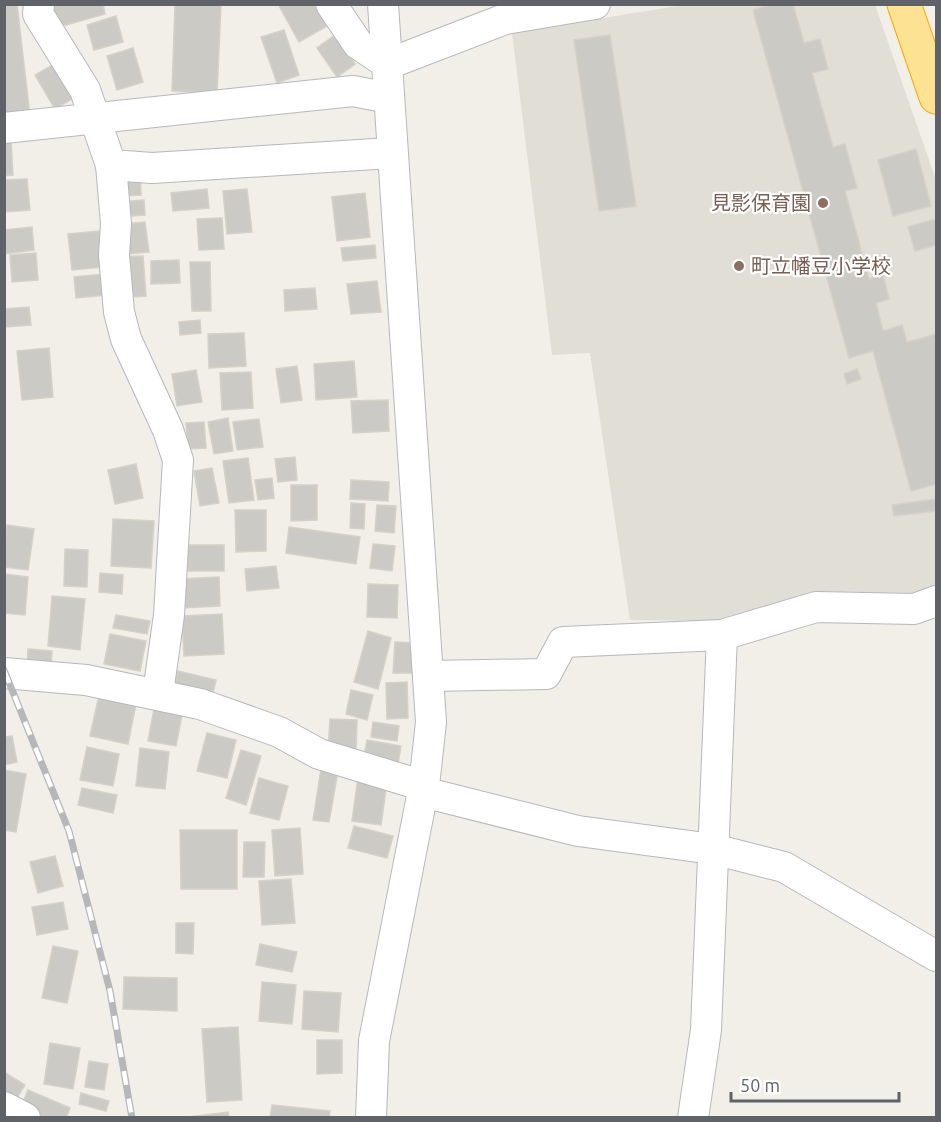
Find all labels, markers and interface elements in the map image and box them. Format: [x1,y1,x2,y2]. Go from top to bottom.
place label: 見影保育園 [711,191,811,214]
marker: 見影保育園 [816,196,830,210]
place label: 町立幡豆小学校 [751,254,891,277]
marker: 町立幡豆小学校 [732,259,746,273]
scale bar [731,1065,899,1103]
text: 50 m [740,1075,780,1095]

